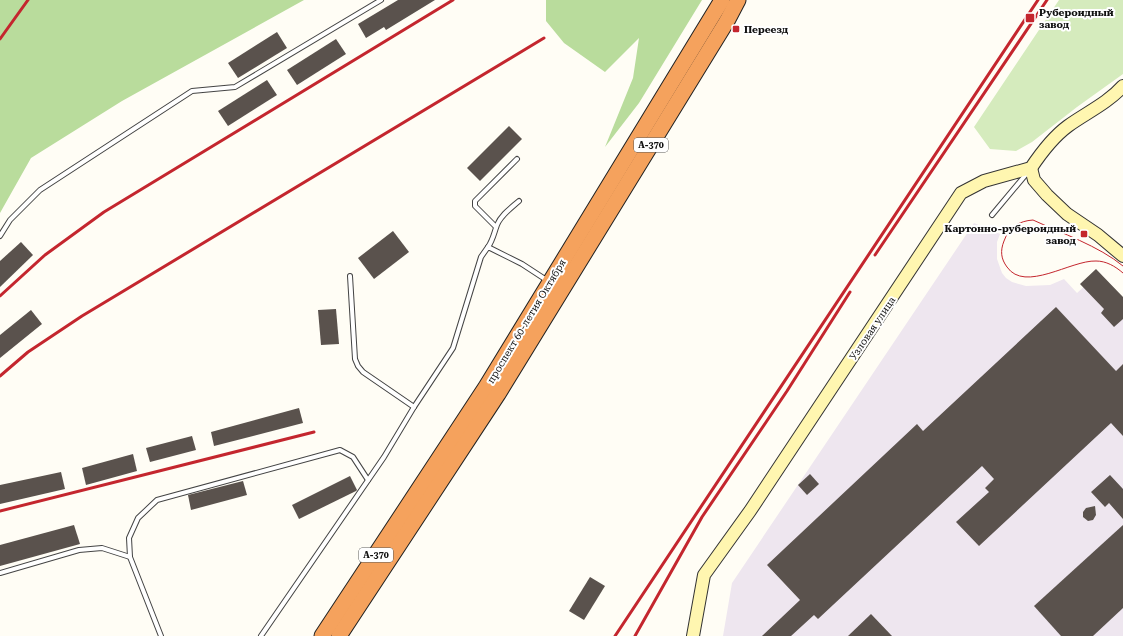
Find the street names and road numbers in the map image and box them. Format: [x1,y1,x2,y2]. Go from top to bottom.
road number: А-370 [634,138,668,152]
street label: проспект 60-летия Октября [485,257,568,385]
street label: Узловая улица [847,294,898,362]
road number: А-370 [359,548,393,562]

